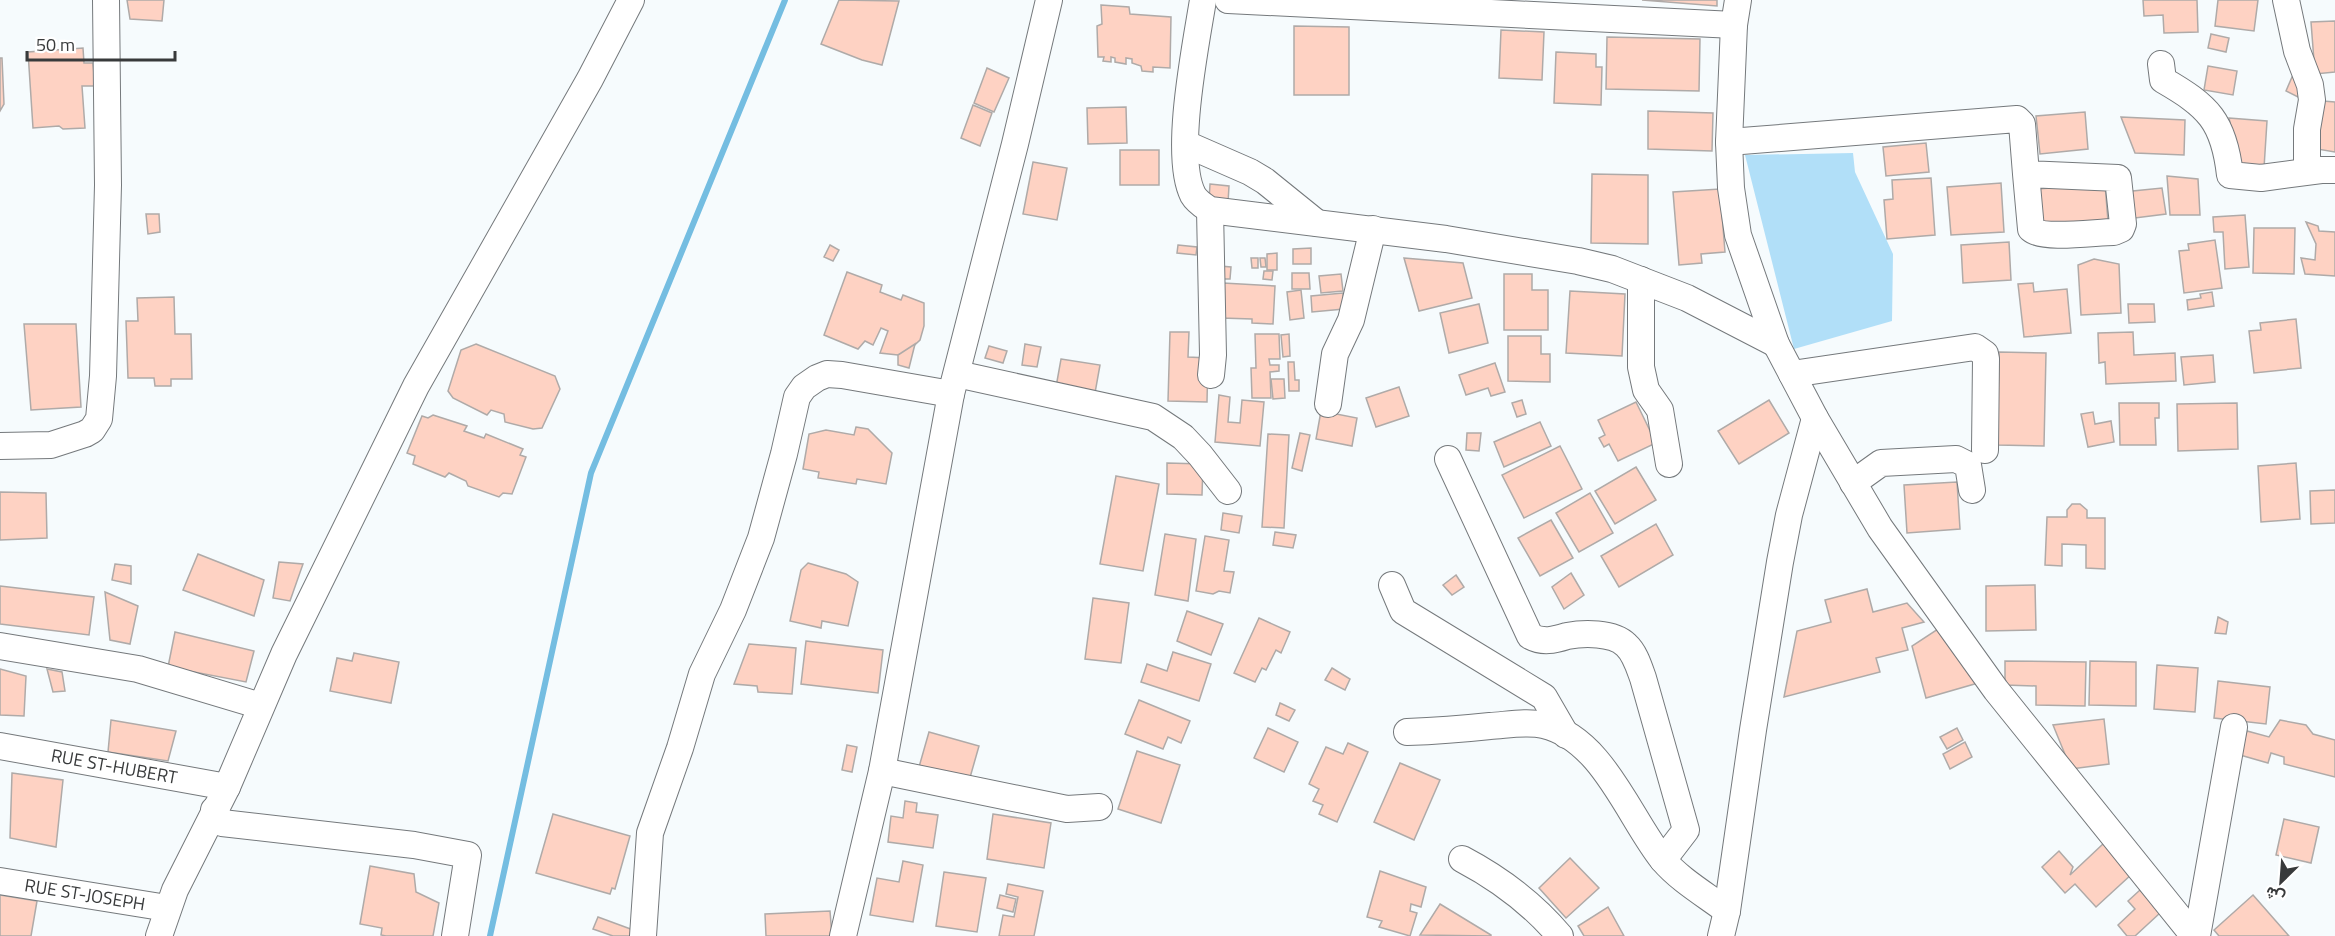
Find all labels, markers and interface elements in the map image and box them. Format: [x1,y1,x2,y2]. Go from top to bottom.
scale bar [27,24,176,62]
text: 50 m [36,31,75,58]
street label: RUE ST-HUBERT [49,741,180,791]
north arrow [2251,852,2311,912]
street label: RUE ST-JOSEPH [23,871,147,917]
text: ش [2261,881,2288,911]

